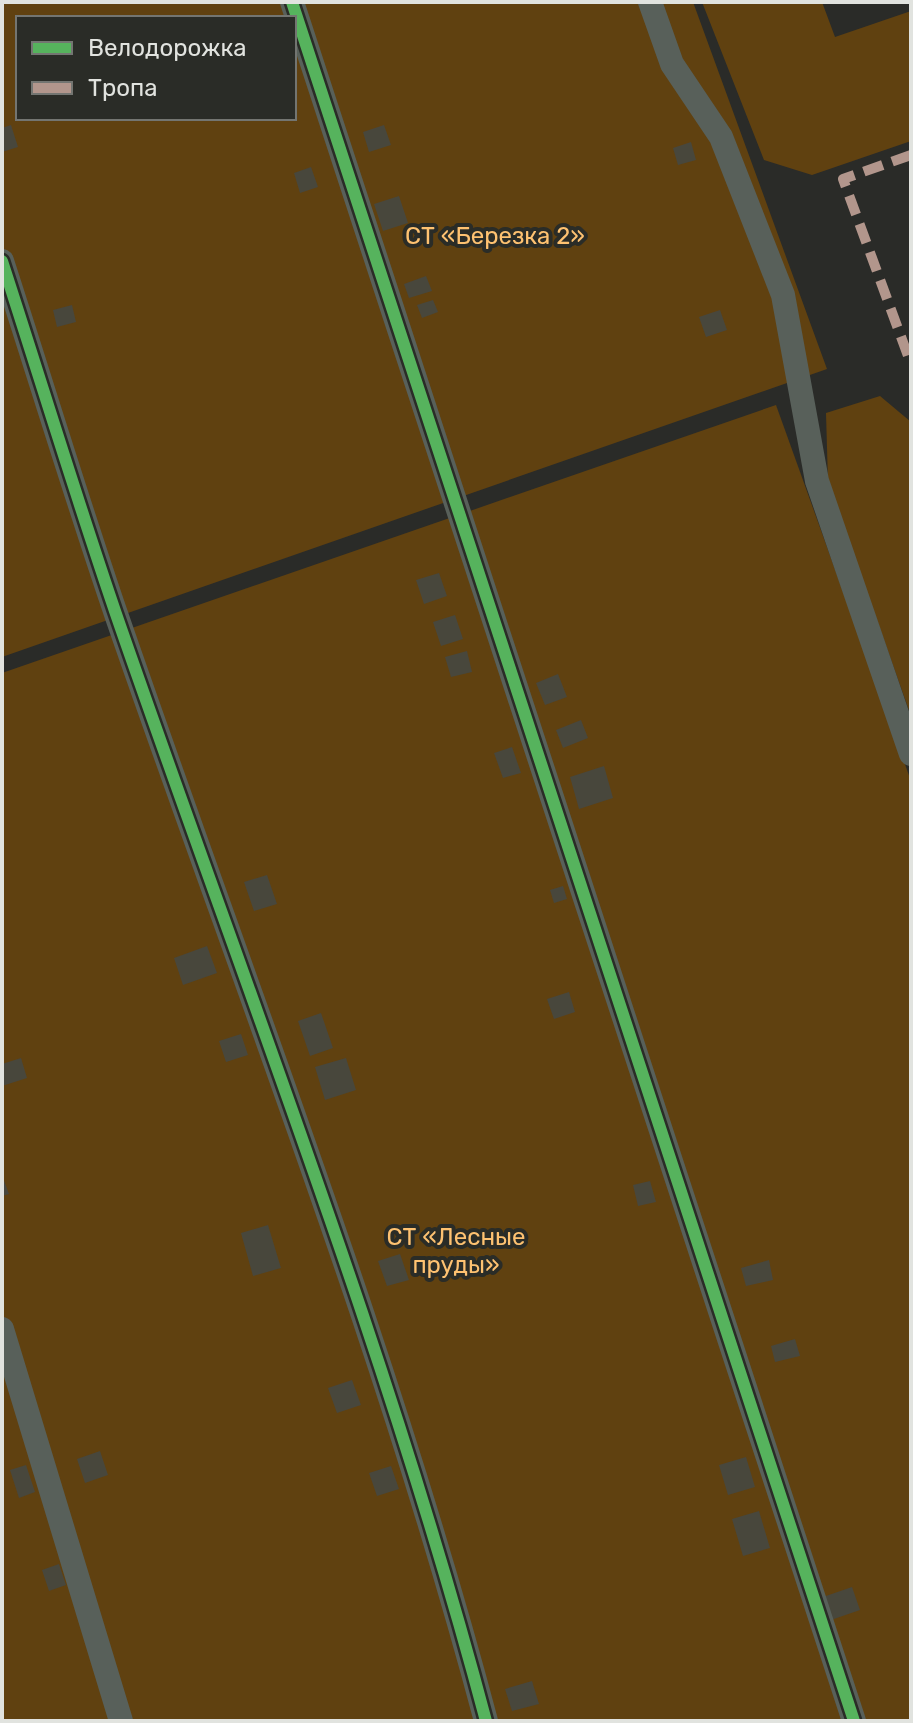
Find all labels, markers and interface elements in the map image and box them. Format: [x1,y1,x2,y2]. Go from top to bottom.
legend [16,16,296,120]
text: Велодорожка [88,34,247,62]
text: Тропа [88,74,157,102]
park label: СТ «Березка 2» [405,222,585,250]
park label: СТ «Лесные пруды» [386,1223,526,1279]

